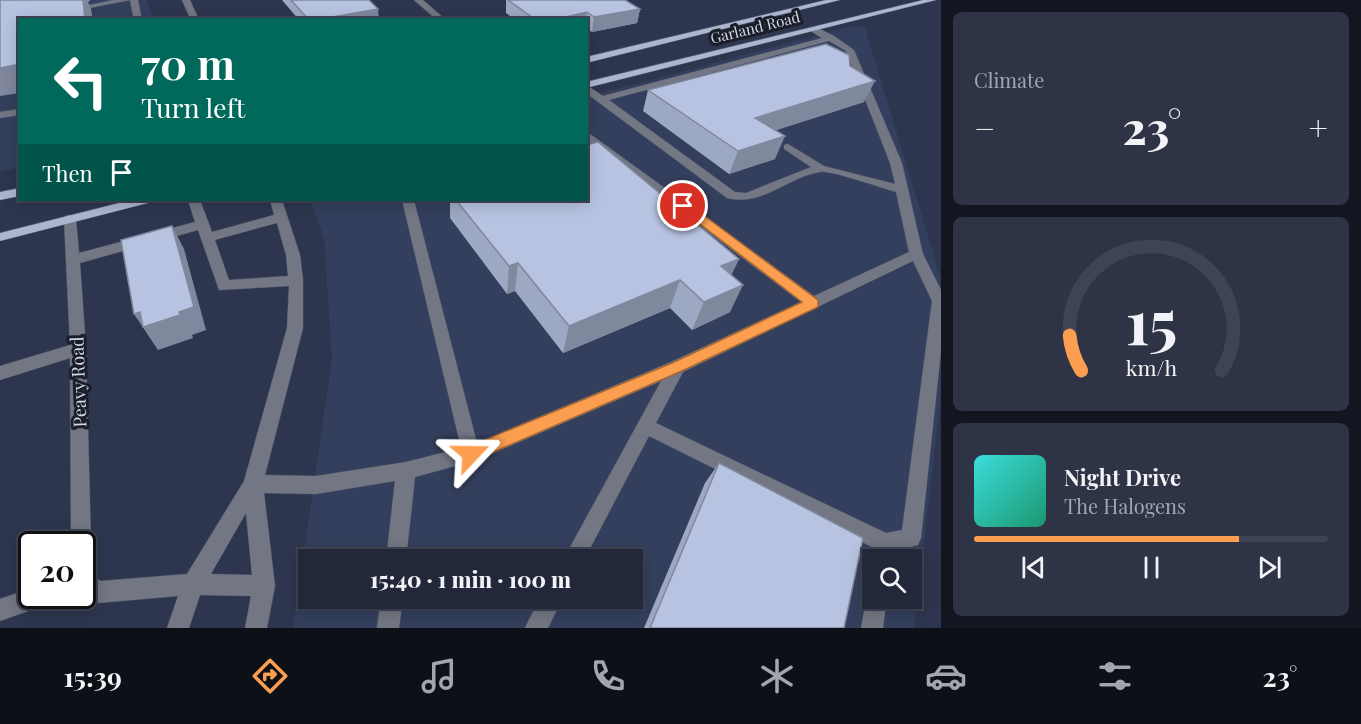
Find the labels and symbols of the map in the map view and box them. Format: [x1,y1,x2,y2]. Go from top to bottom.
street label: Garland Road [708,6,802,48]
pin [657,180,708,231]
street label: Peavy Road [64,335,92,428]
position arrow [439,422,503,486]
speed limit sign: 20 [18,531,96,609]

